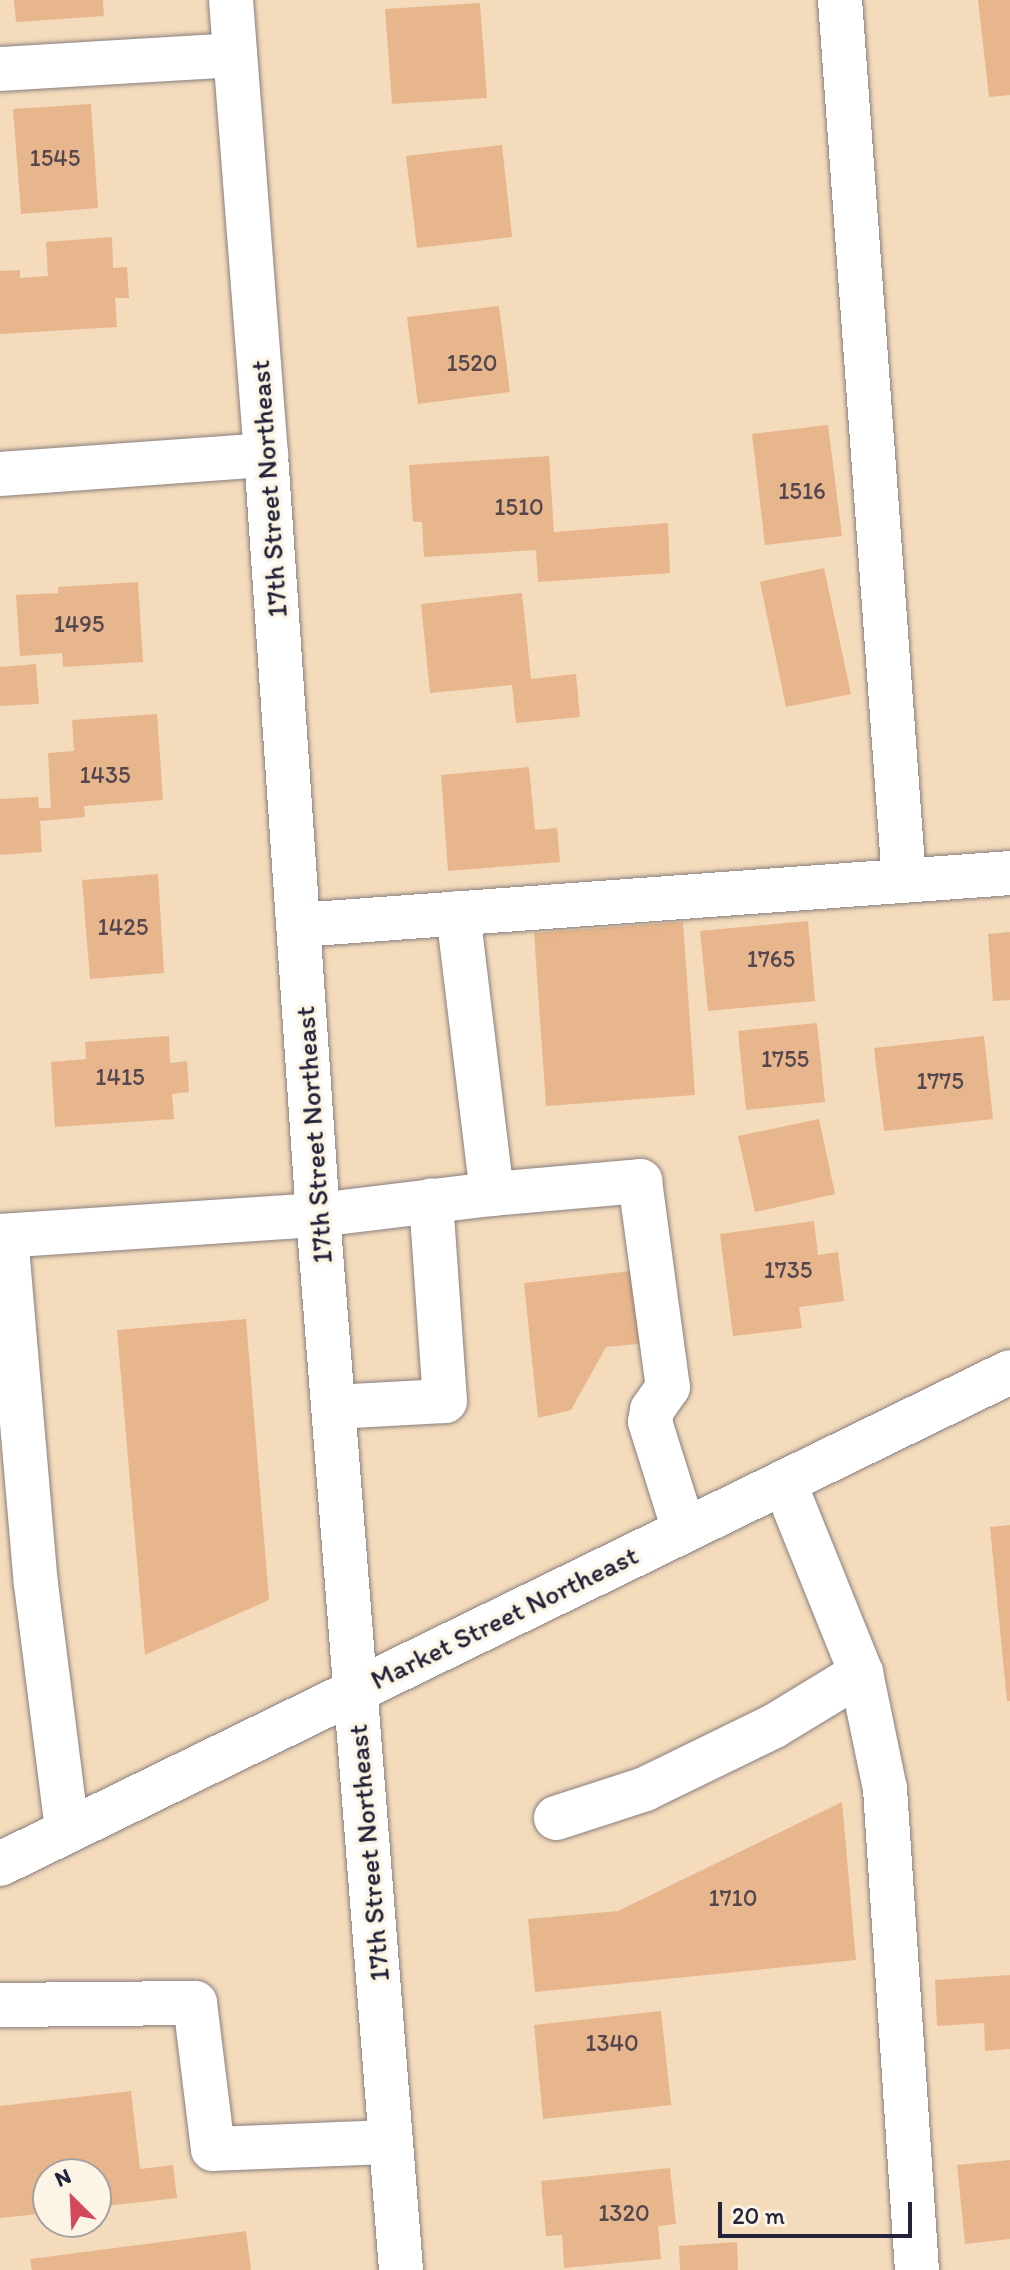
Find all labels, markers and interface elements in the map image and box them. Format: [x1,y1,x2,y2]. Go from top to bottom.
house number: 1545 [30,144,80,172]
house number: 1520 [446,349,498,377]
street label: 17th Street Northeast [242,359,294,619]
house number: 1516 [778,477,826,505]
house number: 1510 [494,493,544,521]
house number: 1495 [54,610,104,638]
house number: 1435 [79,761,131,789]
house number: 1425 [98,913,148,941]
house number: 1765 [747,945,795,973]
street label: 17th Street Northeast [287,1005,339,1265]
house number: 1755 [761,1045,809,1073]
house number: 1415 [95,1063,145,1091]
house number: 1775 [916,1067,964,1095]
house number: 1735 [764,1256,812,1284]
street label: Market Street Northeast [365,1538,643,1696]
street label: 17th Street Northeast [340,1723,396,1983]
house number: 1710 [709,1884,757,1912]
house number: 1340 [585,2029,639,2057]
north arrow [32,2158,112,2238]
text: N [51,2162,75,2193]
scale bar [722,2186,916,2236]
house number: 1320 [598,2199,650,2227]
text: 20 m [732,2201,785,2230]

